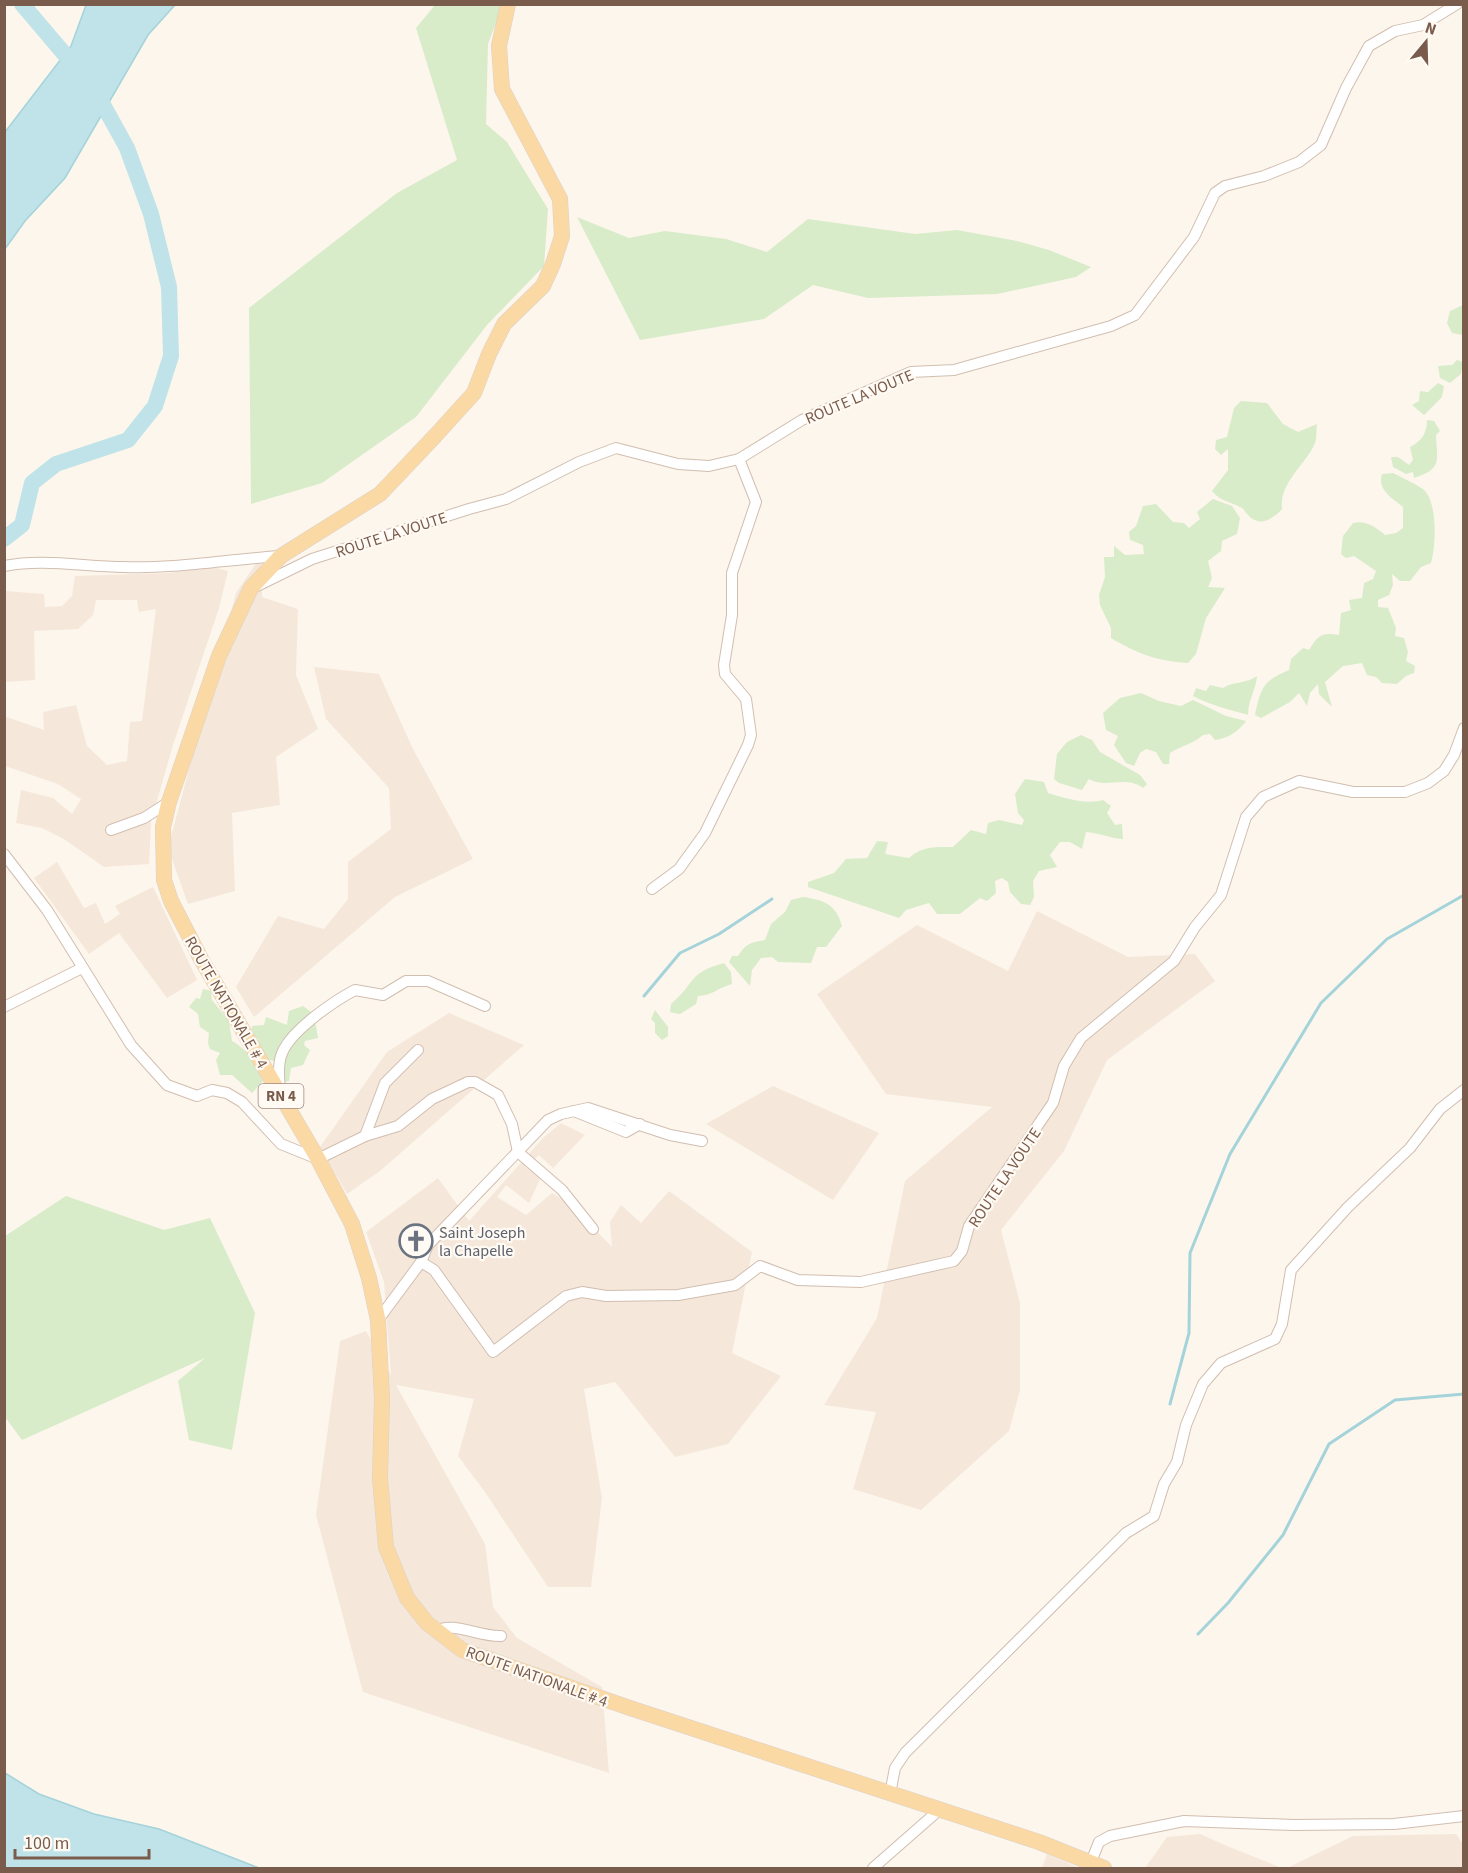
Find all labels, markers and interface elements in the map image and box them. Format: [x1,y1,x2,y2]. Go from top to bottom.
north arrow [1396,12,1456,72]
text: N [1422,17,1439,41]
street label: ROUTE LA VOUTE [802,364,917,430]
street label: ROUTE LA VOUTE [333,507,450,563]
street label: ROUTE NATIONALE # 4 [179,932,273,1073]
road number: RN 4 [258,1084,304,1108]
street label: ROUTE LA VOUTE [963,1123,1046,1232]
place label: Saint Joseph la Chapelle [439,1222,525,1262]
church icon: Saint Joseph la Chapelle [398,1223,434,1259]
street label: ROUTE NATIONALE # 4 [463,1641,611,1713]
scale bar [15,1822,148,1860]
text: 100 m [24,1831,69,1856]

